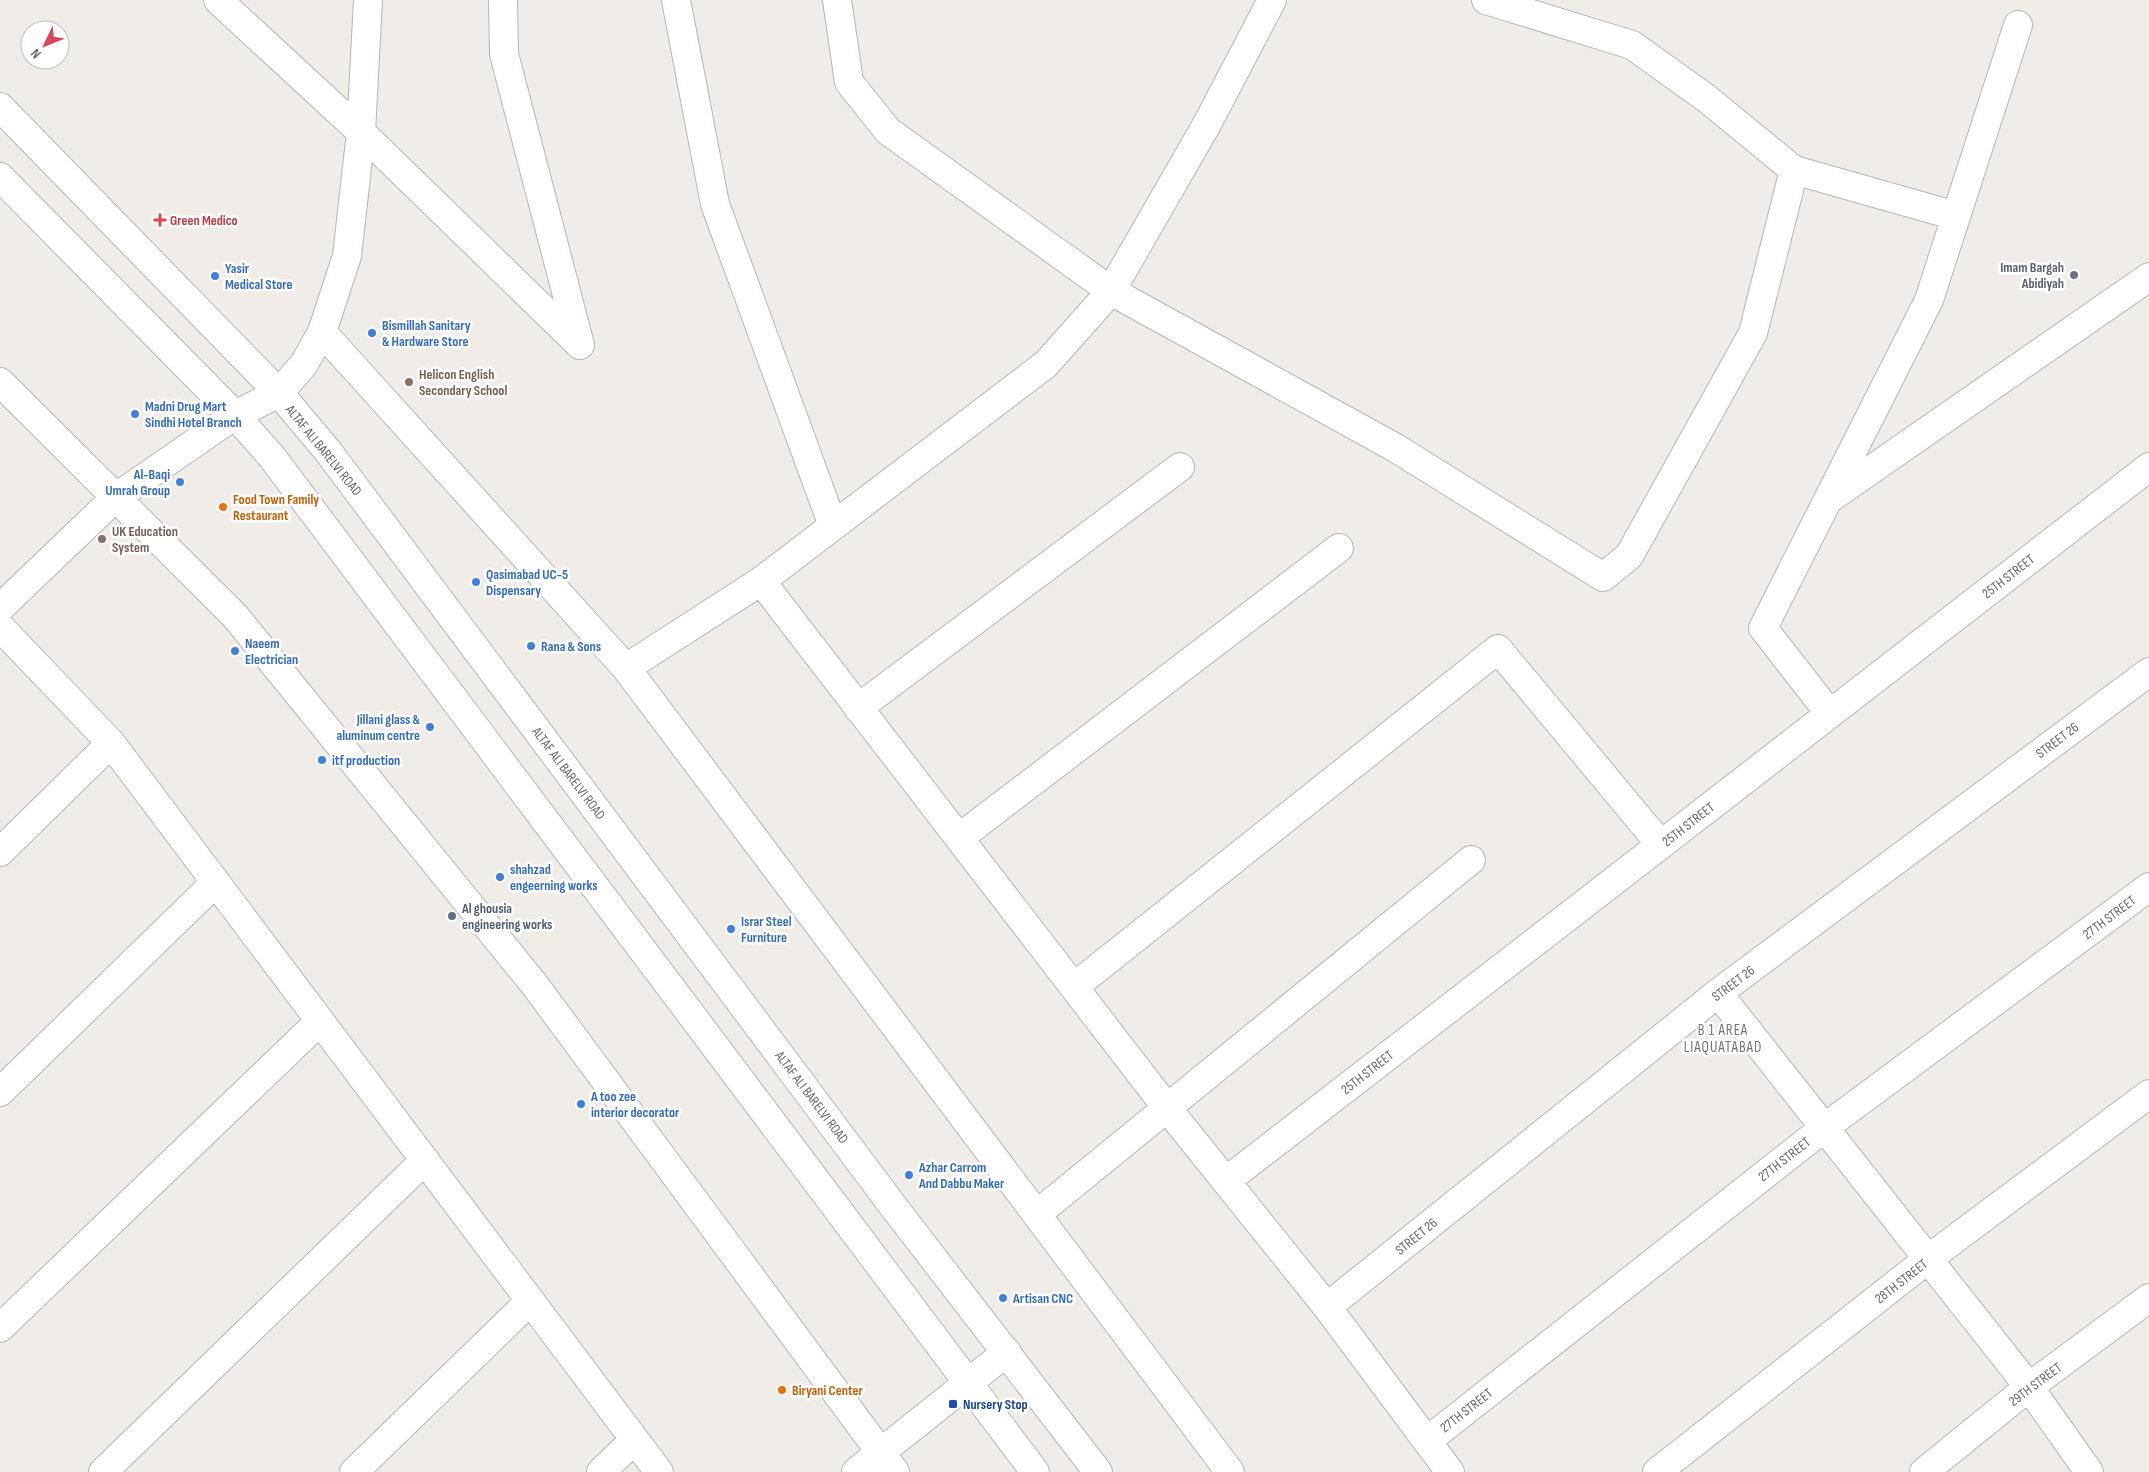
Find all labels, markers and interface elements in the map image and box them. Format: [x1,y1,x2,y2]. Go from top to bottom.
north arrow [20,20,70,70]
text: N [27,45,45,62]
place label: Green Medico [170,212,238,229]
marker: Green Medico [154,214,166,226]
place label: Imam Bargah Abidiyah [2000,259,2064,292]
place label: Yasir Medical Store [225,260,292,293]
marker: Imam Bargah Abidiyah [2068,269,2080,281]
marker: Yasir Medical Store [209,270,221,282]
place label: Bismillah Sanitary & Hardware Store [382,317,471,350]
marker: Bismillah Sanitary & Hardware Store [366,327,378,339]
place label: Helicon English Secondary School [419,366,507,399]
marker: Helicon English Secondary School [403,376,415,388]
place label: Madni Drug Mart Sindhi Hotel Branch [145,398,242,431]
street label: ALTAF ALI BARELVI ROAD [281,401,365,499]
marker: Madni Drug Mart Sindhi Hotel Branch [129,408,141,420]
place label: Al-Baqi Umrah Group [105,466,170,499]
marker: Al-Baqi Umrah Group [174,476,186,488]
place label: Food Town Family Restaurant [233,491,319,524]
marker: Food Town Family Restaurant [217,501,229,513]
place label: UK Education System [112,523,178,556]
marker: UK Education System [96,533,108,545]
street label: 25TH STREET [1979,551,2038,602]
place label: Qasimabad UC-5 Dispensary [486,566,568,599]
marker: Qasimabad UC-5 Dispensary [470,576,482,588]
place label: Naeem Electrician [245,635,298,668]
place label: Rana & Sons [541,638,601,655]
marker: Rana & Sons [525,640,537,652]
marker: Naeem Electrician [229,645,241,657]
place label: Jillani glass & aluminum centre [336,711,421,744]
street label: STREET 26 [2032,719,2082,762]
marker: Jillani glass & aluminum centre [424,721,436,733]
street label: ALTAF ALI BARELVI ROAD [528,723,609,823]
place label: itf production [332,752,400,769]
marker: itf production [316,754,328,766]
street label: 25TH STREET [1659,799,1718,850]
place label: shahzad engeerning works [510,861,598,894]
marker: shahzad engeerning works [494,871,506,883]
street label: 27TH STREET [2079,892,2139,943]
place label: Al ghousia engineering works [461,900,553,933]
marker: Al ghousia engineering works [446,910,458,922]
place label: Israr Steel Furniture [741,913,792,946]
marker: Israr Steel Furniture [725,923,737,935]
street label: STREET 26 [1708,962,1758,1005]
district label: B 1 AREA LIAQUATABAD [1684,1021,1762,1057]
street label: ALTAF ALI BARELVI ROAD [771,1047,852,1147]
street label: 25TH STREET [1338,1047,1397,1098]
place label: A too zee interior decorator [590,1088,680,1121]
marker: A too zee interior decorator [575,1098,587,1110]
street label: 27TH STREET [1755,1133,1814,1185]
place label: Azhar Carrom And Dabbu Maker [918,1159,1005,1192]
marker: Azhar Carrom And Dabbu Maker [903,1169,915,1181]
street label: STREET 26 [1392,1214,1441,1259]
street label: 28TH STREET [1872,1255,1931,1307]
place label: Artisan CNC [1012,1290,1073,1307]
marker: Artisan CNC [997,1292,1009,1304]
street label: 29TH STREET [2005,1359,2066,1410]
place label: Biryani Center [792,1382,863,1399]
marker: Biryani Center [776,1384,788,1396]
street label: 27TH STREET [1437,1384,1496,1436]
place label: Nursery Stop [963,1396,1028,1413]
marker: Nursery Stop [947,1398,959,1410]

